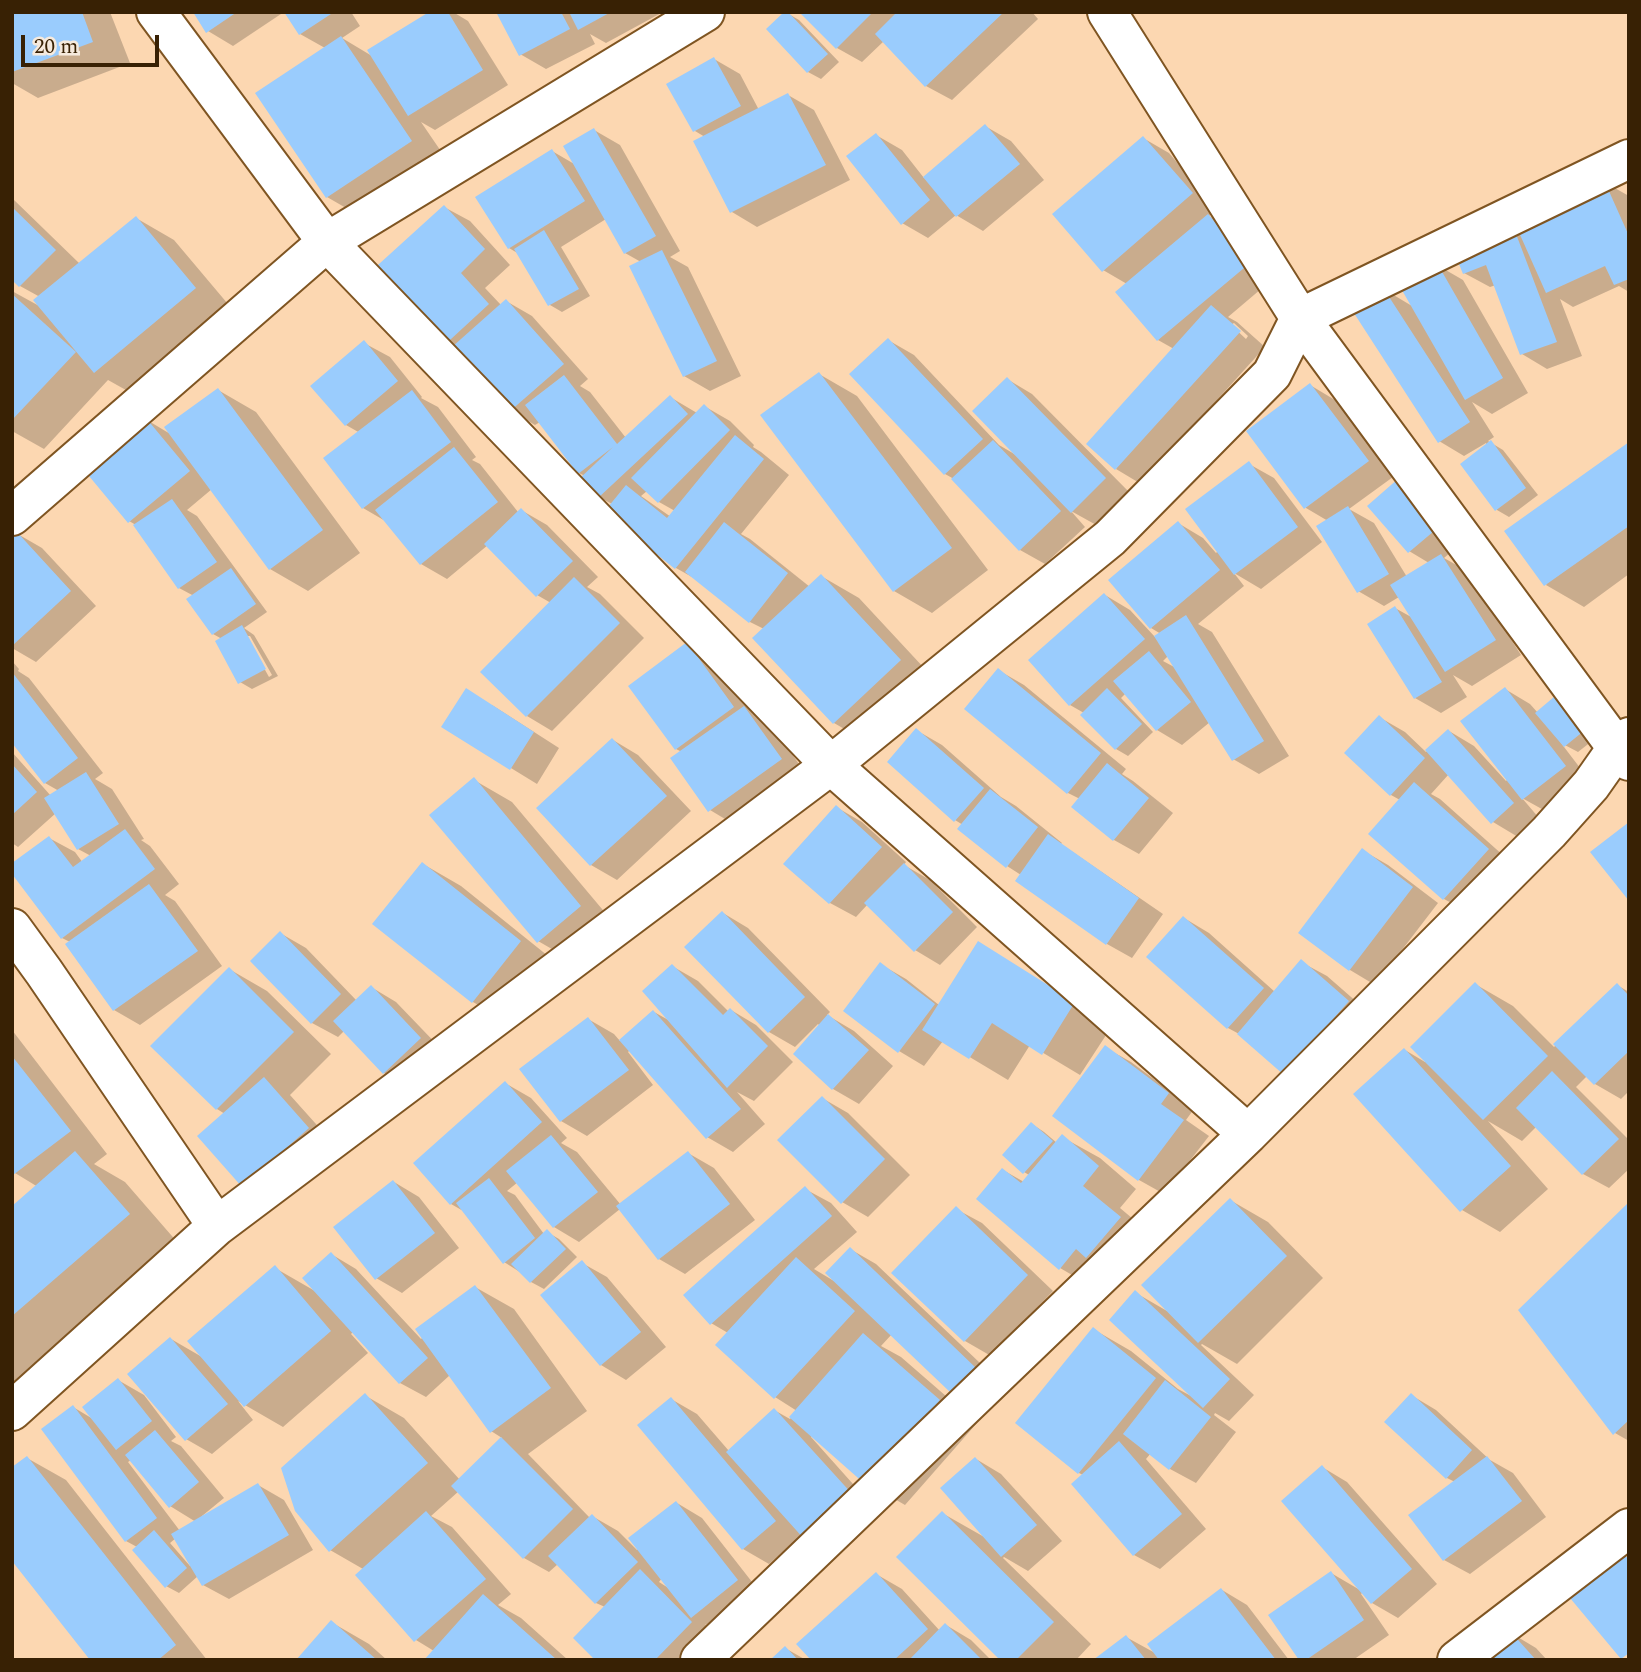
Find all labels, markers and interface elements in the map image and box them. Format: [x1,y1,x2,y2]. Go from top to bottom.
scale bar [24,21,163,65]
text: 20 m [34,31,78,63]

